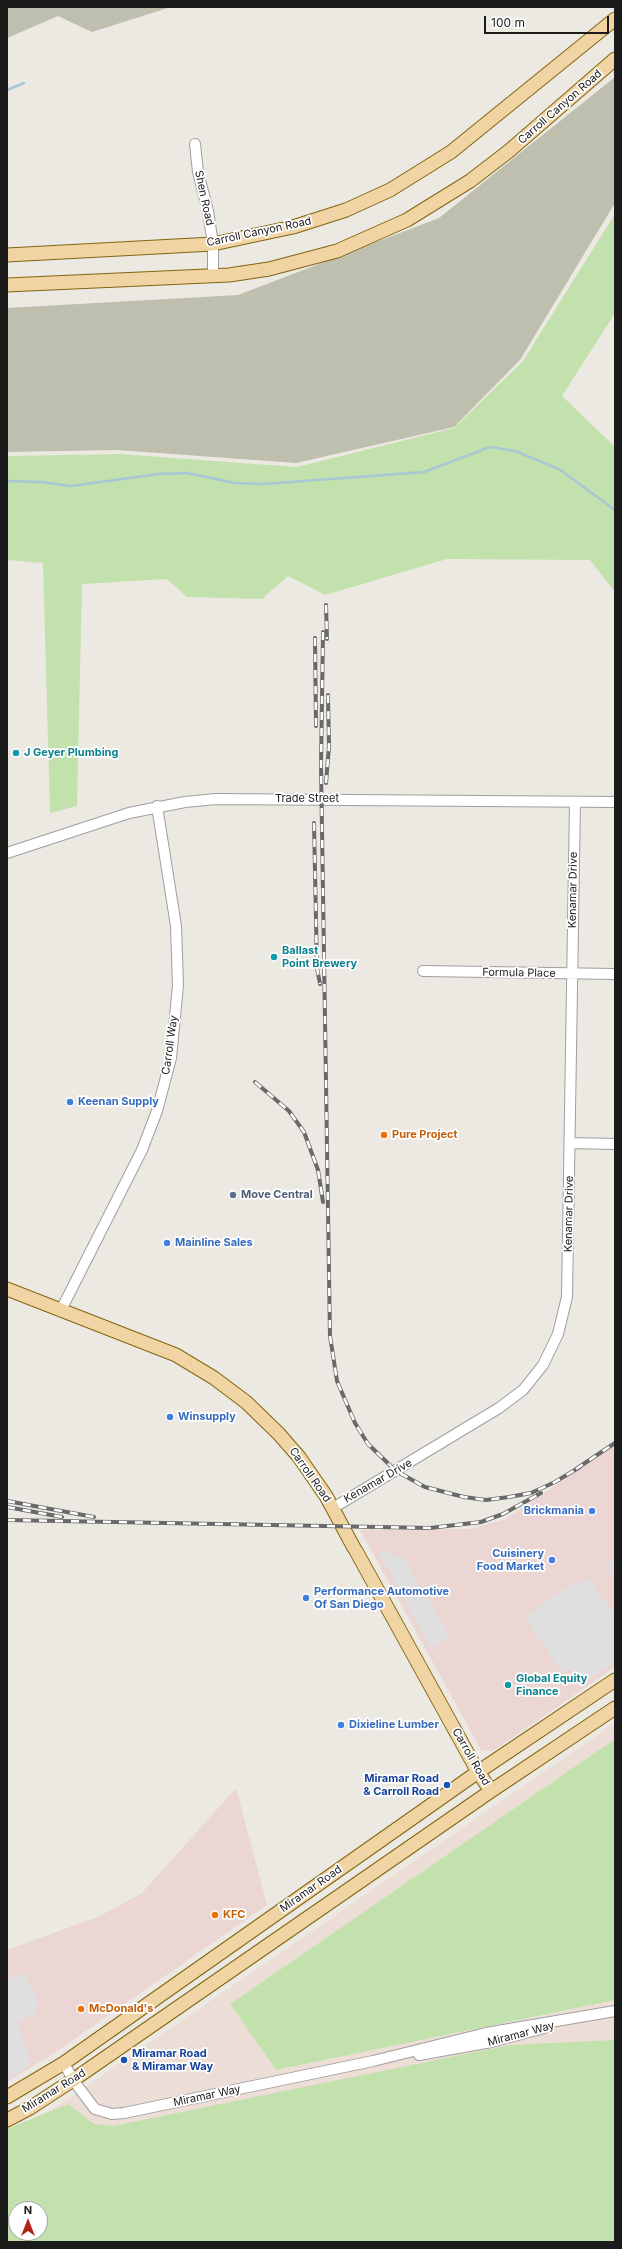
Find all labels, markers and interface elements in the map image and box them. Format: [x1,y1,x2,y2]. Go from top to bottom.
scale bar [486,8,611,34]
text: 100 m [491,15,525,30]
street label: Carroll Canyon Road [515,67,605,147]
street label: Shen Road [192,169,216,227]
street label: Carroll Canyon Road [205,214,313,250]
place label: J Geyer Plumbing [24,746,118,760]
marker: J Geyer Plumbing [11,748,21,758]
street label: Trade Street [275,792,339,806]
street label: Kenamar Drive [566,852,580,928]
place label: Ballast Point Brewery [282,944,357,970]
marker: Ballast Point Brewery [269,952,279,962]
street label: Formula Place [482,966,556,980]
street label: Carroll Way [159,1014,181,1076]
place label: Keenan Supply [78,1095,159,1109]
marker: Keenan Supply [65,1097,75,1107]
place label: Pure Project [392,1128,457,1142]
marker: Pure Project [379,1130,389,1140]
street label: Kenamar Drive [562,1176,576,1252]
place label: Move Central [241,1188,313,1202]
marker: Move Central [228,1190,238,1200]
place label: Mainline Sales [175,1236,253,1250]
marker: Mainline Sales [162,1238,172,1248]
place label: Winsupply [178,1410,236,1424]
marker: Winsupply [165,1412,175,1422]
street label: Carroll Road [286,1445,334,1505]
street label: Kenamar Drive [342,1456,414,1506]
place label: Brickmania [524,1504,584,1518]
marker: Brickmania [587,1506,597,1516]
place label: Cuisinery Food Market [477,1547,544,1573]
marker: Cuisinery Food Market [547,1555,557,1565]
place label: Performance Automotive Of San Diego [314,1585,449,1611]
marker: Performance Automotive Of San Diego [301,1593,311,1603]
place label: Global Equity Finance [516,1672,587,1698]
marker: Global Equity Finance [503,1680,513,1690]
place label: Dixieline Lumber [349,1718,439,1732]
marker: Dixieline Lumber [336,1720,346,1730]
street label: Carroll Road [449,1726,493,1788]
place label: Miramar Road & Carroll Road [363,1772,439,1798]
marker: Miramar Road & Carroll Road [442,1780,452,1790]
street label: Miramar Road [278,1863,344,1915]
place label: KFC [223,1908,246,1922]
marker: KFC [210,1910,220,1920]
place label: McDonald's [89,2002,153,2016]
marker: McDonald's [76,2004,86,2014]
street label: Miramar Way [486,2019,556,2049]
place label: Miramar Road & Miramar Way [132,2047,213,2073]
marker: Miramar Road & Miramar Way [119,2055,129,2065]
street label: Miramar Road [20,2066,88,2116]
street label: Miramar Way [172,2082,242,2110]
north arrow [8,2201,48,2241]
text: N [24,2203,32,2217]

